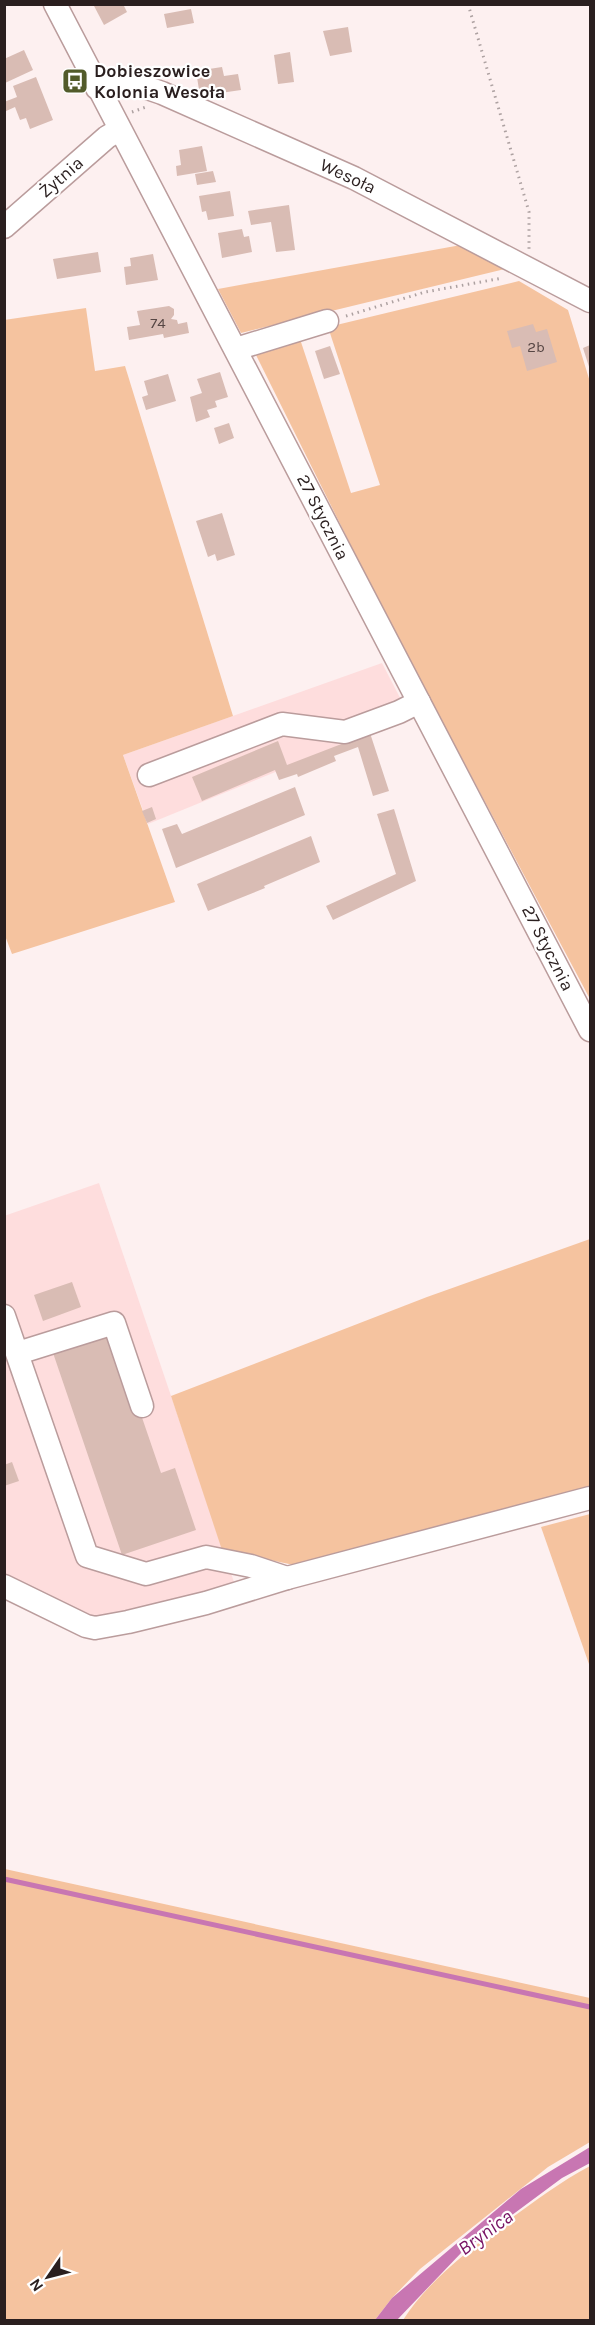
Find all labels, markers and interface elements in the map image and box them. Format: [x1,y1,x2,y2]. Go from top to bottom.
place label: Dobieszowice Kolonia Wesoła [94,60,225,103]
bus stop icon: Dobieszowice Kolonia Wesoła [60,66,90,96]
street label: Żytnia [34,152,88,202]
street label: Wesoła [317,154,379,198]
house number: 74 [150,314,166,332]
house number: 2b [527,338,545,356]
street label: 27 Stycznia [292,471,354,563]
street label: 27 Stycznia [517,902,579,994]
water label: Brynica [453,2205,517,2260]
north arrow [18,2247,78,2307]
text: N [25,2275,47,2295]

